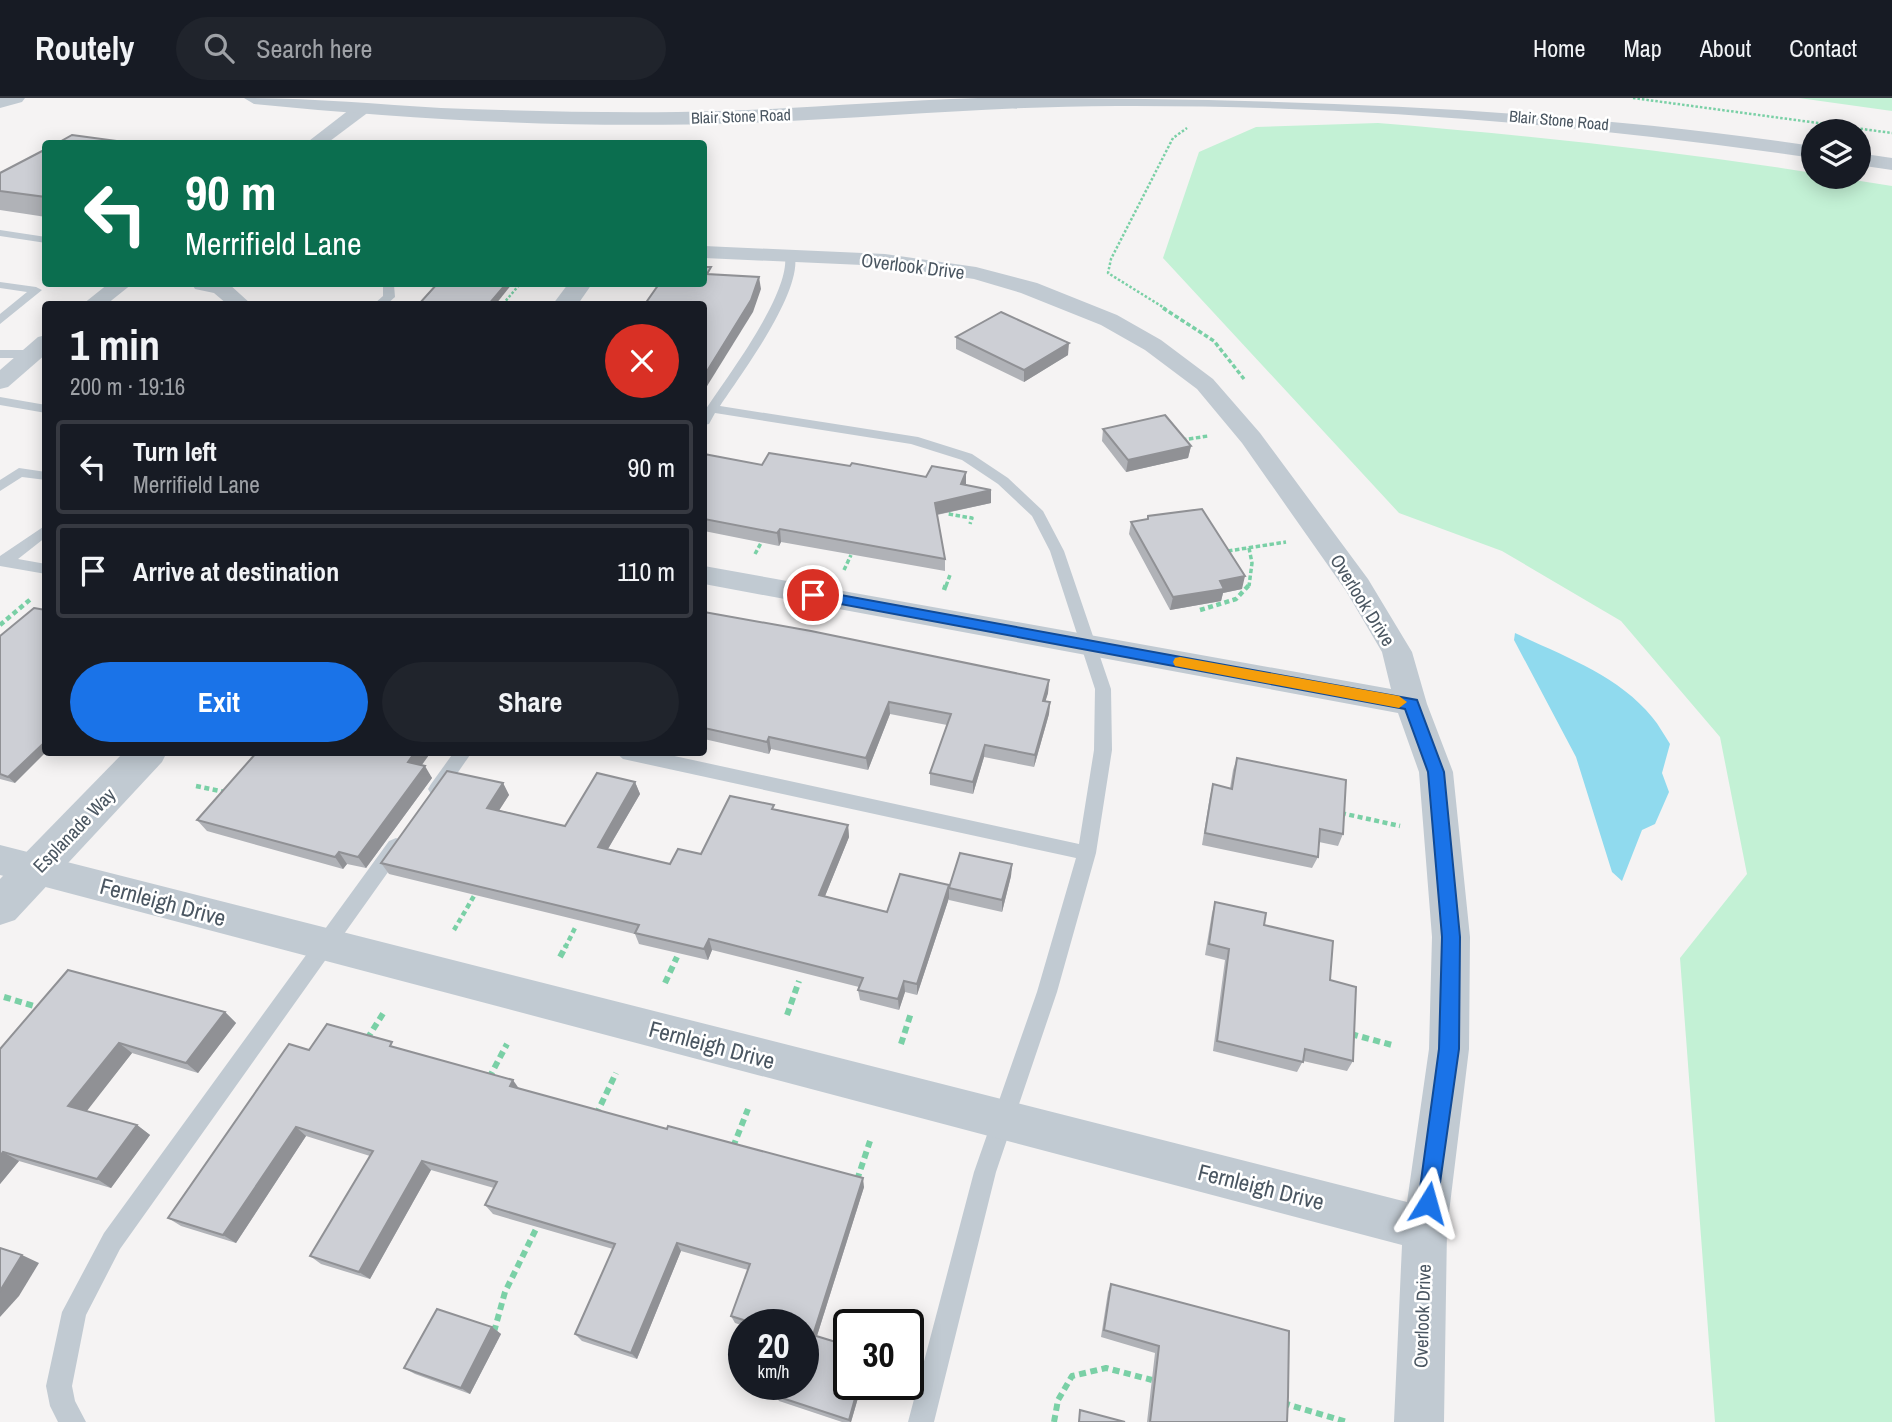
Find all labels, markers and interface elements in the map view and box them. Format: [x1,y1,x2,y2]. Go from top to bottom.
search box [176,17,666,80]
text: Routely [35,26,134,70]
icon: search [200,29,238,67]
text: Search here [256,31,372,66]
text: Home [1533,32,1585,64]
text: Map [1623,32,1662,64]
text: About [1700,32,1751,64]
text: Contact [1789,32,1857,64]
street label: Blair Stone Road [691,103,791,129]
street label: Blair Stone Road [1508,105,1610,135]
map controls [1801,119,1871,189]
button: layers [1801,119,1871,189]
text: 90 m [185,159,277,225]
icon: left [70,168,161,259]
text: Merrifield Lane [185,222,361,265]
street label: Overlook Drive [860,247,966,285]
text: 1 min [70,317,160,373]
button: close [605,324,679,398]
text: 200 m · 19:16 [70,371,185,402]
text: Turn left [133,434,217,469]
icon: left [74,448,112,486]
text: 90 m [628,450,675,485]
text: Merrifield Lane [133,469,260,500]
street label: Overlook Drive [1324,549,1402,651]
icon: arrive [74,552,112,590]
text: Arrive at destination [133,554,339,589]
text: 110 m [617,554,675,589]
pin [783,565,843,625]
icon: arrive [794,576,832,614]
button: Exit [70,662,368,742]
button: Share [382,662,679,742]
street label: Esplanade Way [27,782,121,878]
street label: Fernleigh Drive [97,870,229,933]
street label: Fernleigh Drive [646,1013,778,1076]
street label: Fernleigh Drive [1195,1156,1327,1217]
position arrow [1391,1166,1465,1240]
street label: Overlook Drive [1407,1264,1437,1368]
speed limit sign: 30 [833,1309,924,1400]
text: 20 [758,1322,789,1369]
text: km/h [758,1359,790,1384]

